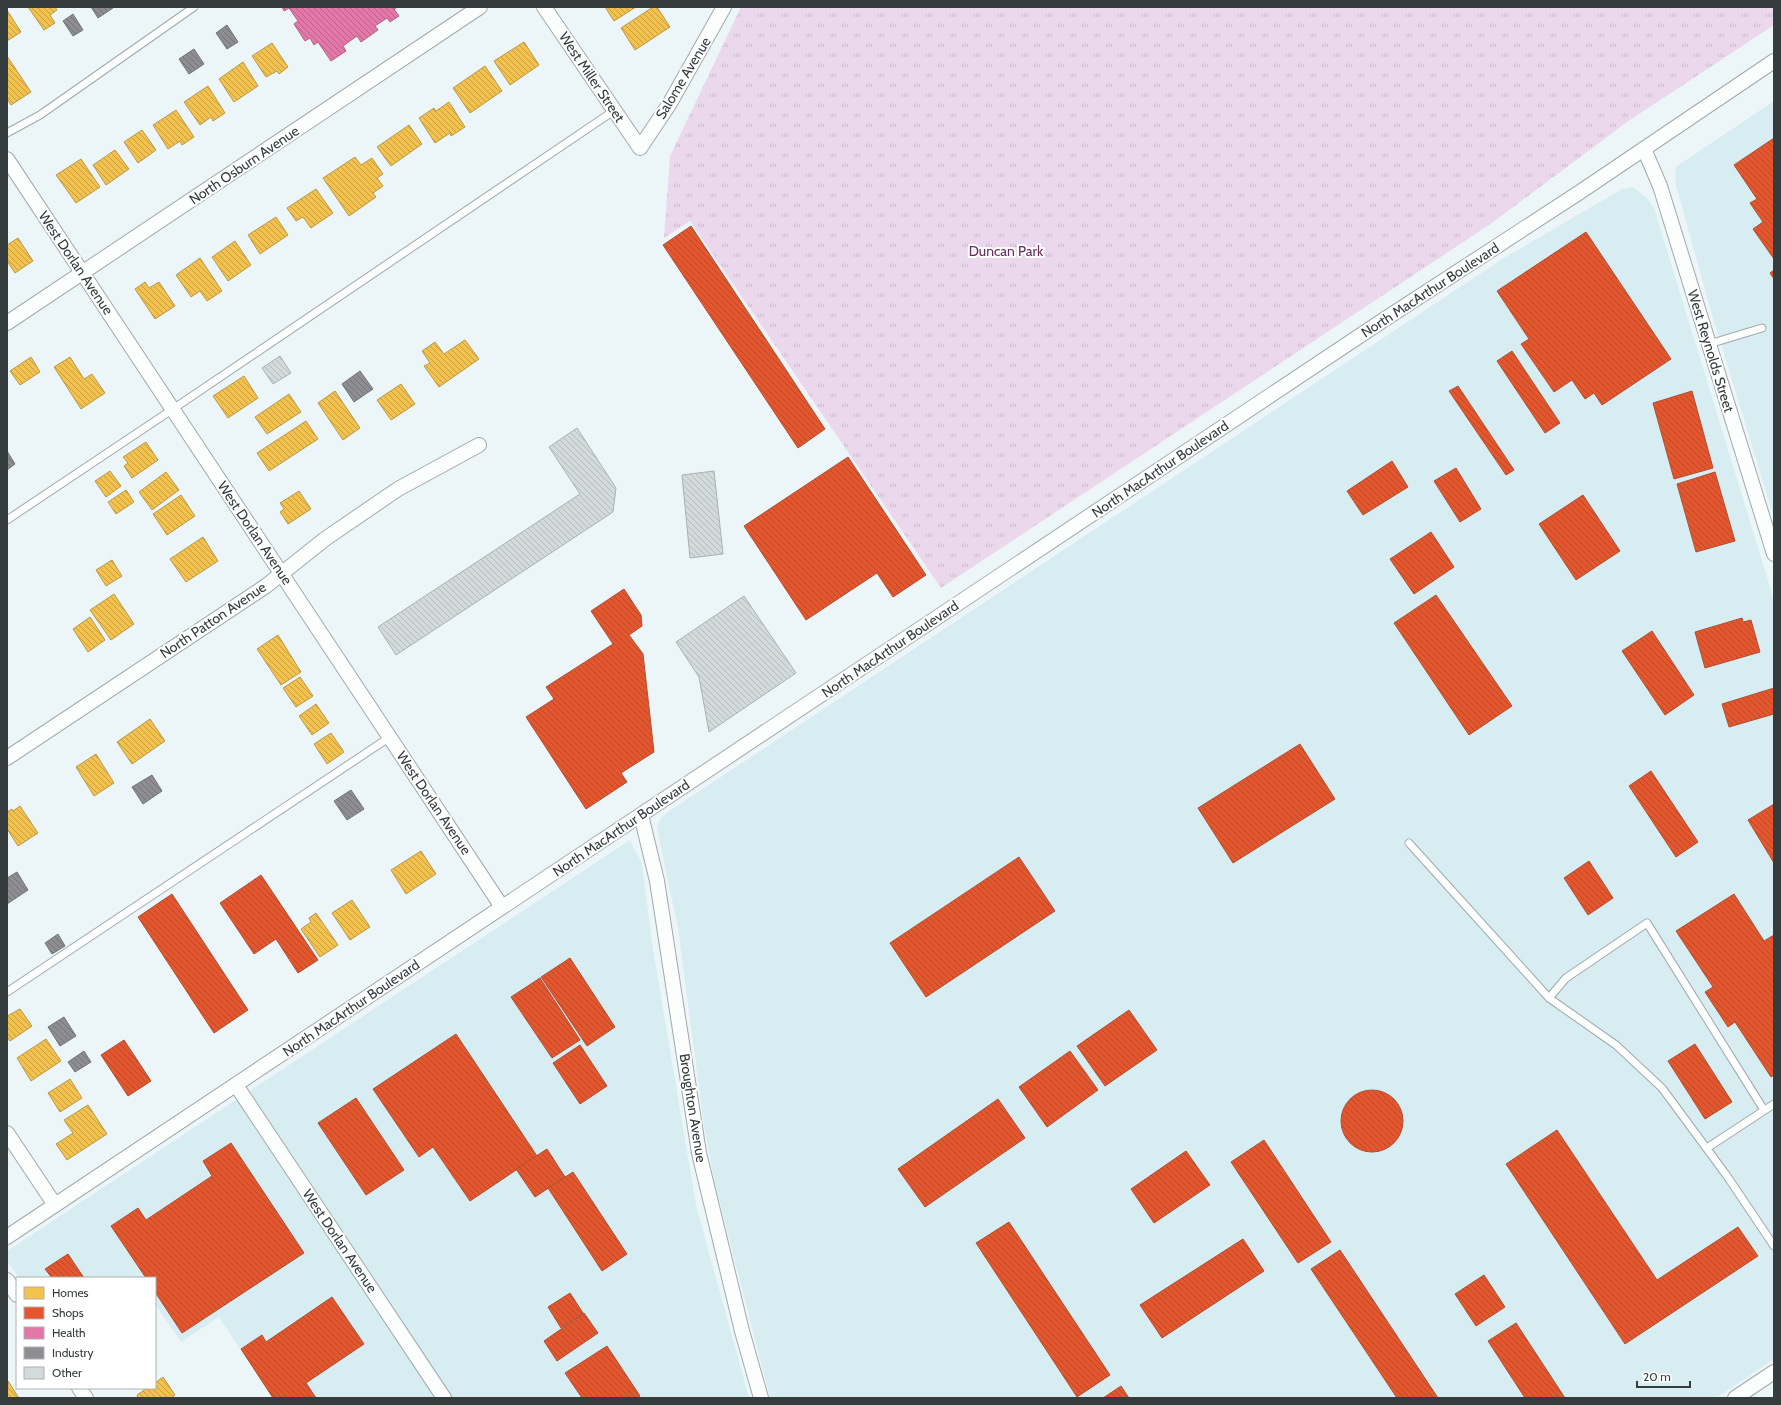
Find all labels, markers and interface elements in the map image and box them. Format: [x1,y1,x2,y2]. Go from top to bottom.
street label: West Miller Street [555,28,629,126]
street label: Salome Avenue [651,34,715,122]
street label: North Osburn Avenue [186,122,302,208]
street label: West Dorlan Avenue [35,208,117,318]
street label: North MacArthur Boulevard [1358,239,1502,341]
park label: Duncan Park [969,242,1044,260]
street label: West Reynolds Street [1684,287,1738,415]
street label: North MacArthur Boulevard [1088,416,1232,522]
street label: West Dorlan Avenue [214,478,296,588]
street label: North Patton Avenue [157,578,269,662]
street label: North MacArthur Boulevard [818,596,962,702]
street label: West Dorlan Avenue [393,748,475,858]
street label: North MacArthur Boulevard [549,775,693,881]
street label: North MacArthur Boulevard [279,955,423,1061]
street label: Broughton Avenue [676,1052,710,1164]
street label: West Dorlan Avenue [299,1186,381,1296]
legend [16,1277,156,1389]
text: Homes [52,1285,89,1300]
text: Shops [52,1305,84,1320]
text: Health [52,1325,86,1340]
text: Industry [52,1345,93,1360]
scale bar [1637,1363,1690,1389]
text: Other [52,1365,82,1380]
text: 20 m [1643,1369,1671,1384]

